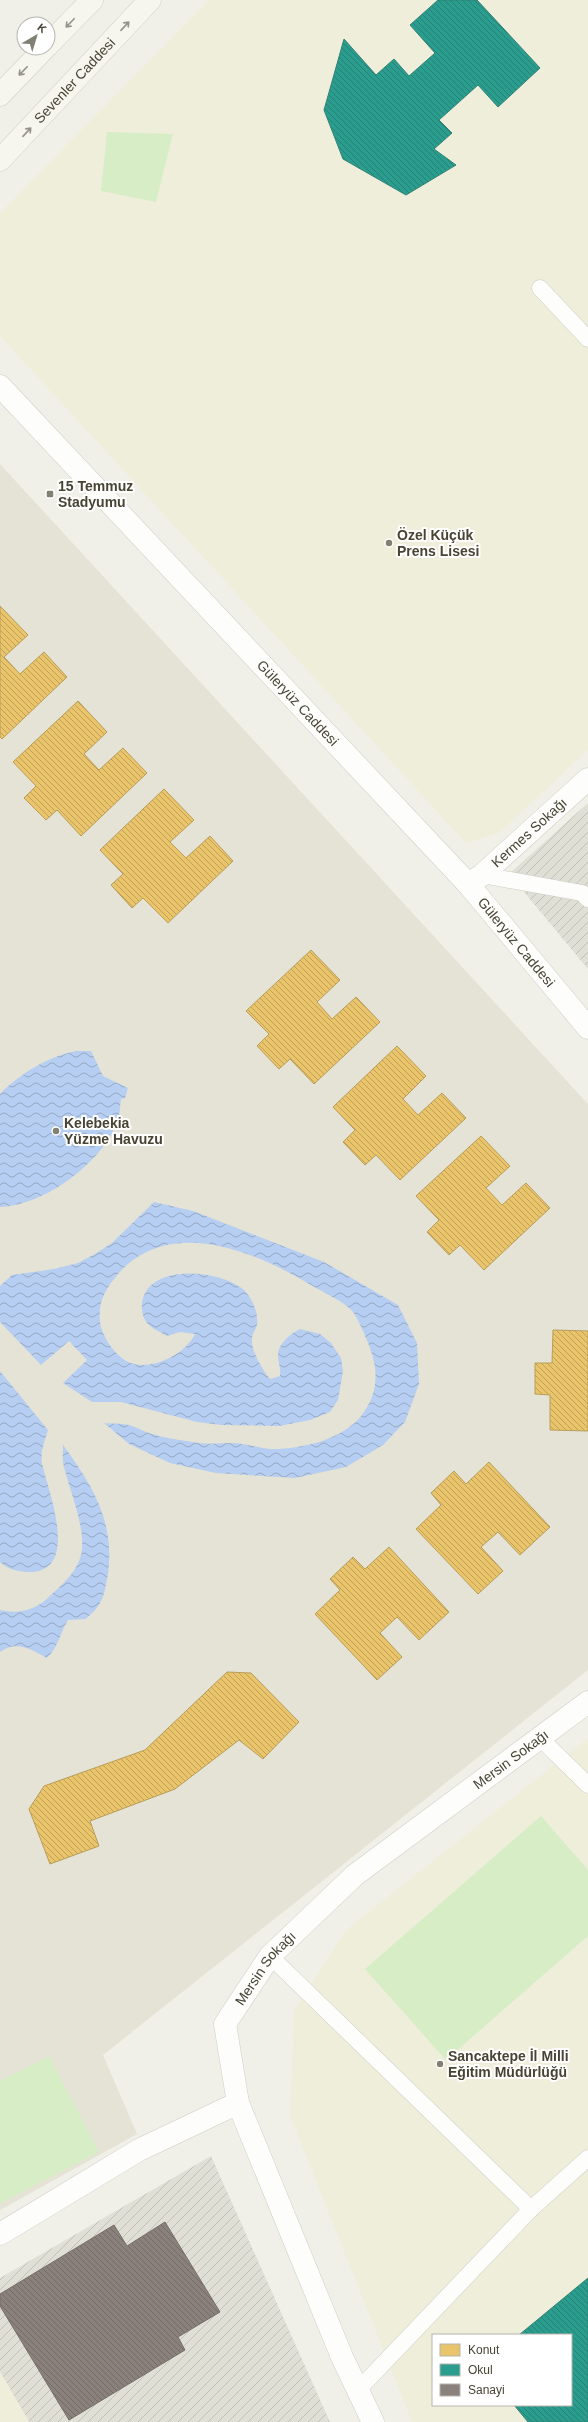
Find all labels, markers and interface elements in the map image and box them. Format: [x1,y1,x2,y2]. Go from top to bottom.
north arrow [16,16,56,56]
one-way arrow [65,18,75,28]
text: K [35,21,49,35]
one-way arrow [120,22,129,32]
street label: Sevenler Caddesi [31,35,118,126]
one-way arrow [18,66,27,76]
one-way arrow [22,127,31,137]
place label: 15 Temmuz Stadyumu [58,478,133,510]
marker: 15 Temmuz Stadyumu [45,489,55,499]
place label: Özel Küçük Prens Lisesi [397,527,480,559]
marker: Özel Küçük Prens Lisesi [384,538,394,548]
street label: Güleryüz Caddesi [254,657,342,749]
street label: Kermes Sokağı [488,794,570,871]
street label: Güleryüz Caddesi [475,894,558,990]
place label: Kelebekia Yüzme Havuzu [64,1115,163,1147]
marker: Kelebekia Yüzme Havuzu [51,1126,61,1136]
street label: Mersin Sokağı [470,1726,551,1792]
street label: Mersin Sokağı [232,1928,299,2008]
place label: Sancaktepe İl Milli Eğitim Müdürlüğü [448,2048,569,2080]
marker: Sancaktepe İl Milli Eğitim Müdürlüğü [435,2059,445,2069]
legend [432,2334,572,2406]
text: Konut [468,2343,500,2357]
text: Okul [468,2363,493,2377]
text: Sanayi [468,2383,505,2397]

